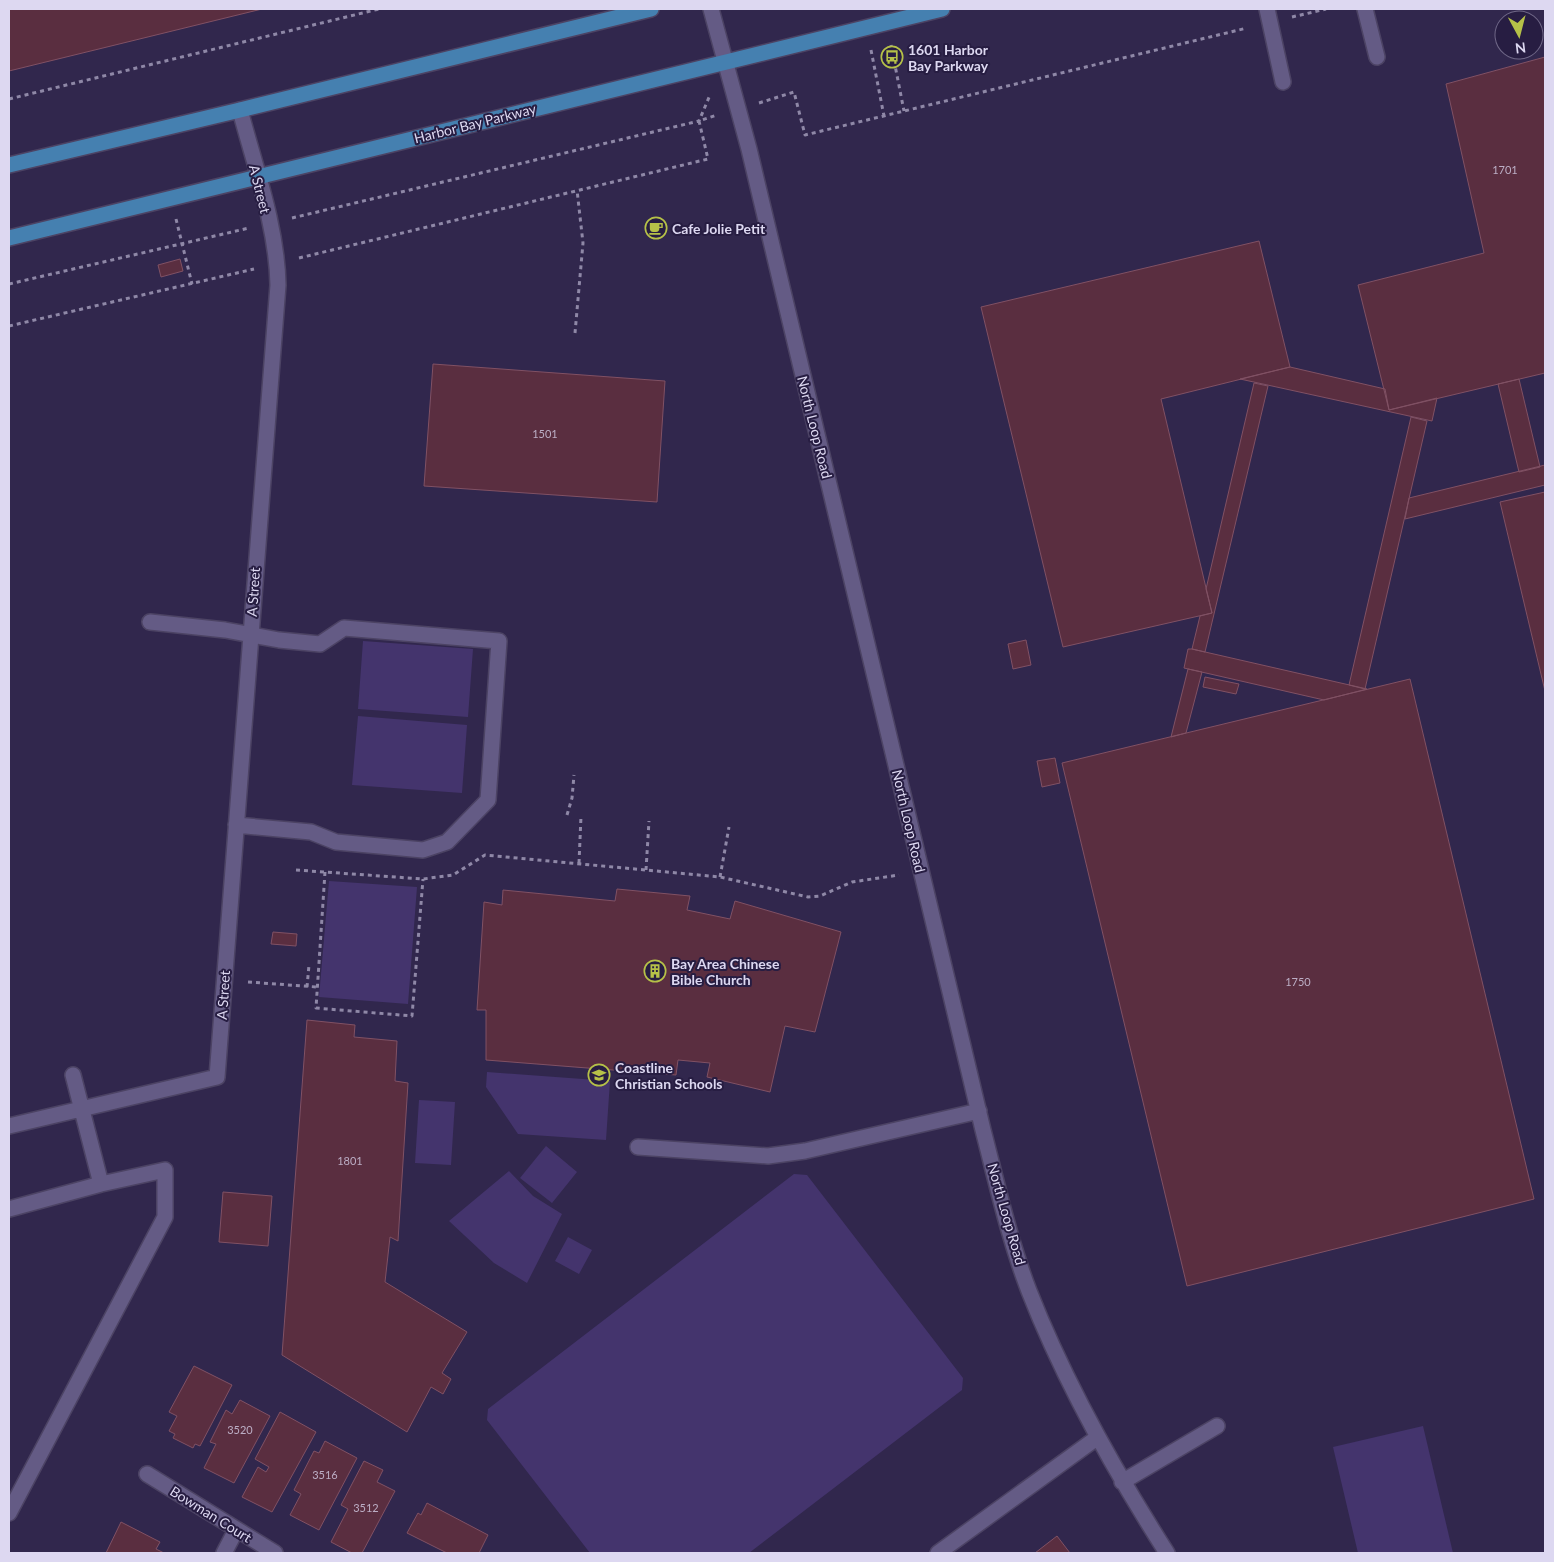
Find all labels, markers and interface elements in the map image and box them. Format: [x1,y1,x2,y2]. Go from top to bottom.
north arrow [1494,10,1544,60]
text: N [1514,39,1527,57]
place label: 1601 Harbor Bay Parkway [908,41,989,74]
bus stop icon: 1601 Harbor Bay Parkway [880,45,904,69]
street label: Harbor Bay Parkway [412,99,539,146]
street label: A Street [246,163,274,215]
house number: 1701 [1492,163,1518,176]
cafe icon: Cafe Jolie Petit [644,216,668,240]
place label: Cafe Jolie Petit [672,220,766,237]
street label: North Loop Road [794,374,836,480]
house number: 1501 [532,427,558,440]
street label: A Street [243,567,263,617]
street label: North Loop Road [889,768,929,874]
place label: Bay Area Chinese Bible Church [671,955,780,988]
building icon: Bay Area Chinese Bible Church [643,959,667,983]
street label: A Street [213,970,233,1020]
house number: 1750 [1285,975,1311,988]
place label: Coastline Christian Schools [615,1059,723,1092]
school or university icon: Coastline Christian Schools [587,1063,611,1087]
house number: 1801 [337,1154,363,1167]
street label: North Loop Road [984,1161,1030,1267]
house number: 3520 [227,1423,253,1436]
house number: 3516 [312,1468,338,1481]
street label: Bowman Court [167,1482,255,1546]
house number: 3512 [353,1501,379,1514]

